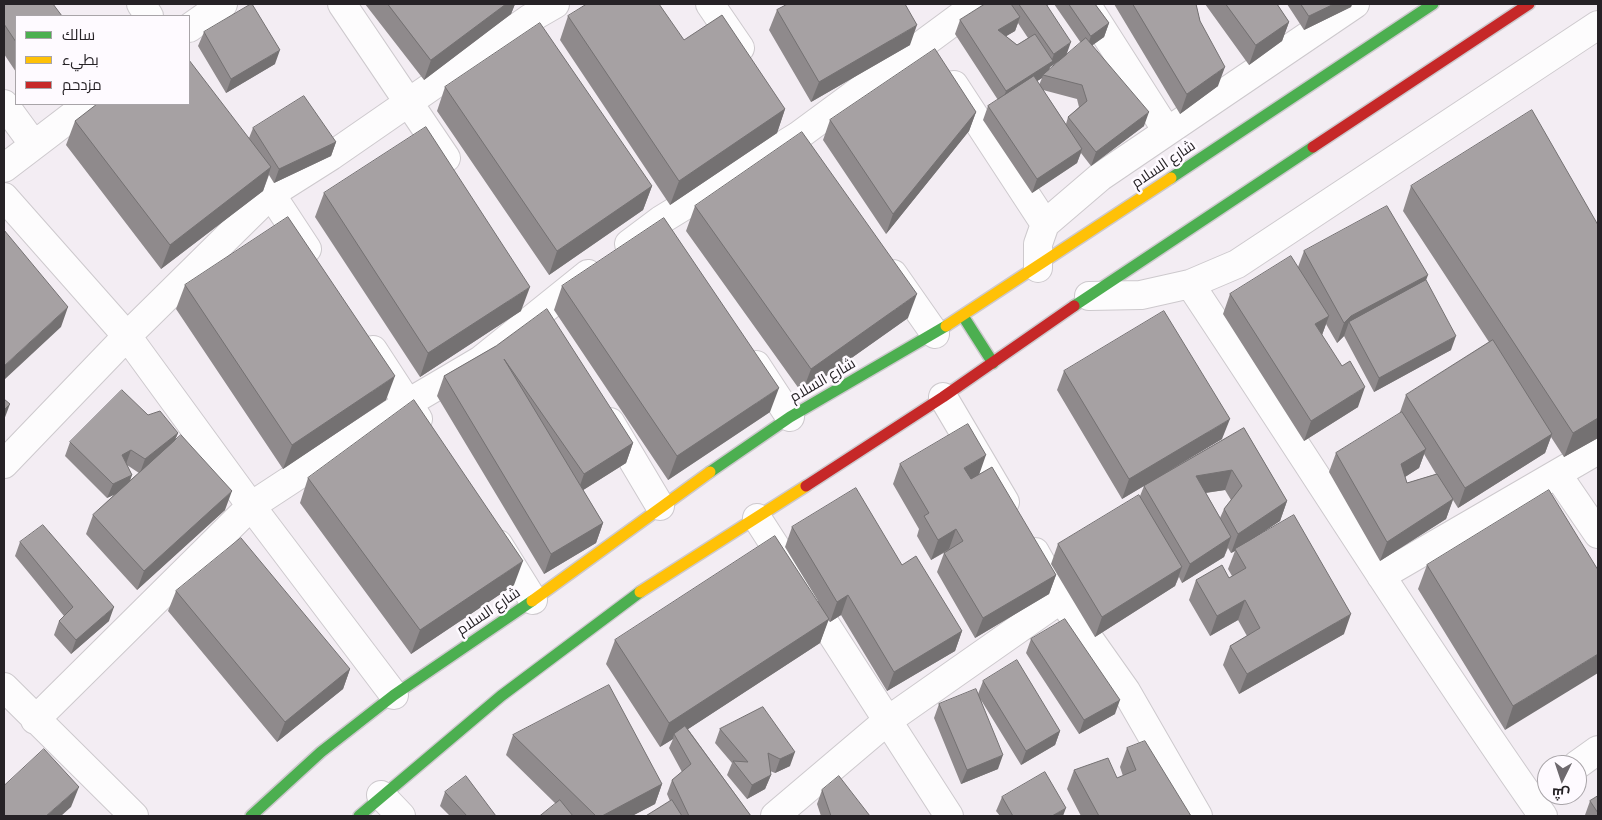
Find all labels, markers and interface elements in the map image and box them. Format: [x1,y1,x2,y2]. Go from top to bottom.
legend [15,15,190,105]
text: سالك [62,26,95,44]
text: بطيء [62,51,99,69]
text: مزدحم [62,76,102,94]
street label: شارع السلام [1129,137,1199,193]
street label: شارع السلام [787,355,859,407]
street label: شارع السلام [454,584,524,640]
north arrow [1537,755,1587,805]
text: ش [1552,785,1571,803]

